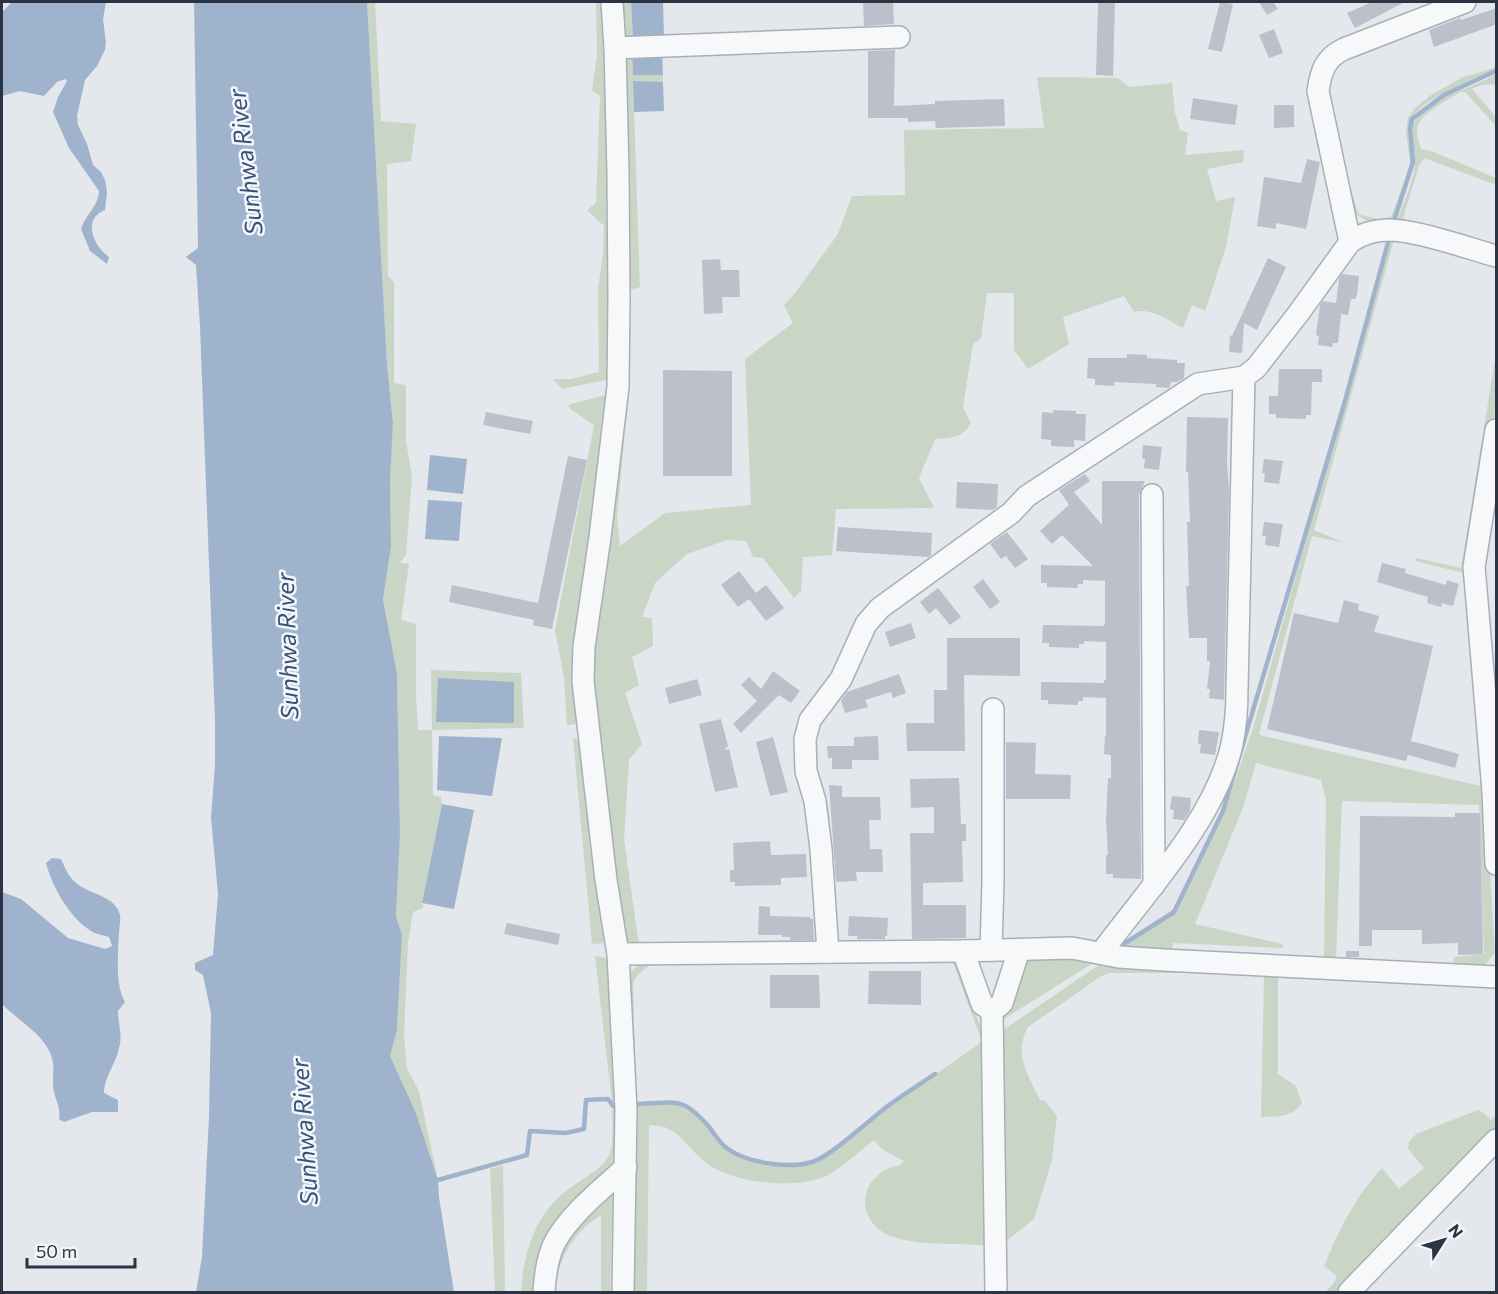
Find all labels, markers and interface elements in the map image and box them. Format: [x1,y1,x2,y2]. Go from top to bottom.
water label: Sunhwa River [221,86,268,237]
water label: Sunhwa River [269,571,304,720]
water label: Sunhwa River [284,1056,323,1207]
north arrow [1414,1210,1474,1270]
text: N [1445,1220,1468,1241]
scale bar [27,1231,135,1269]
text: 50 m [36,1240,77,1262]

